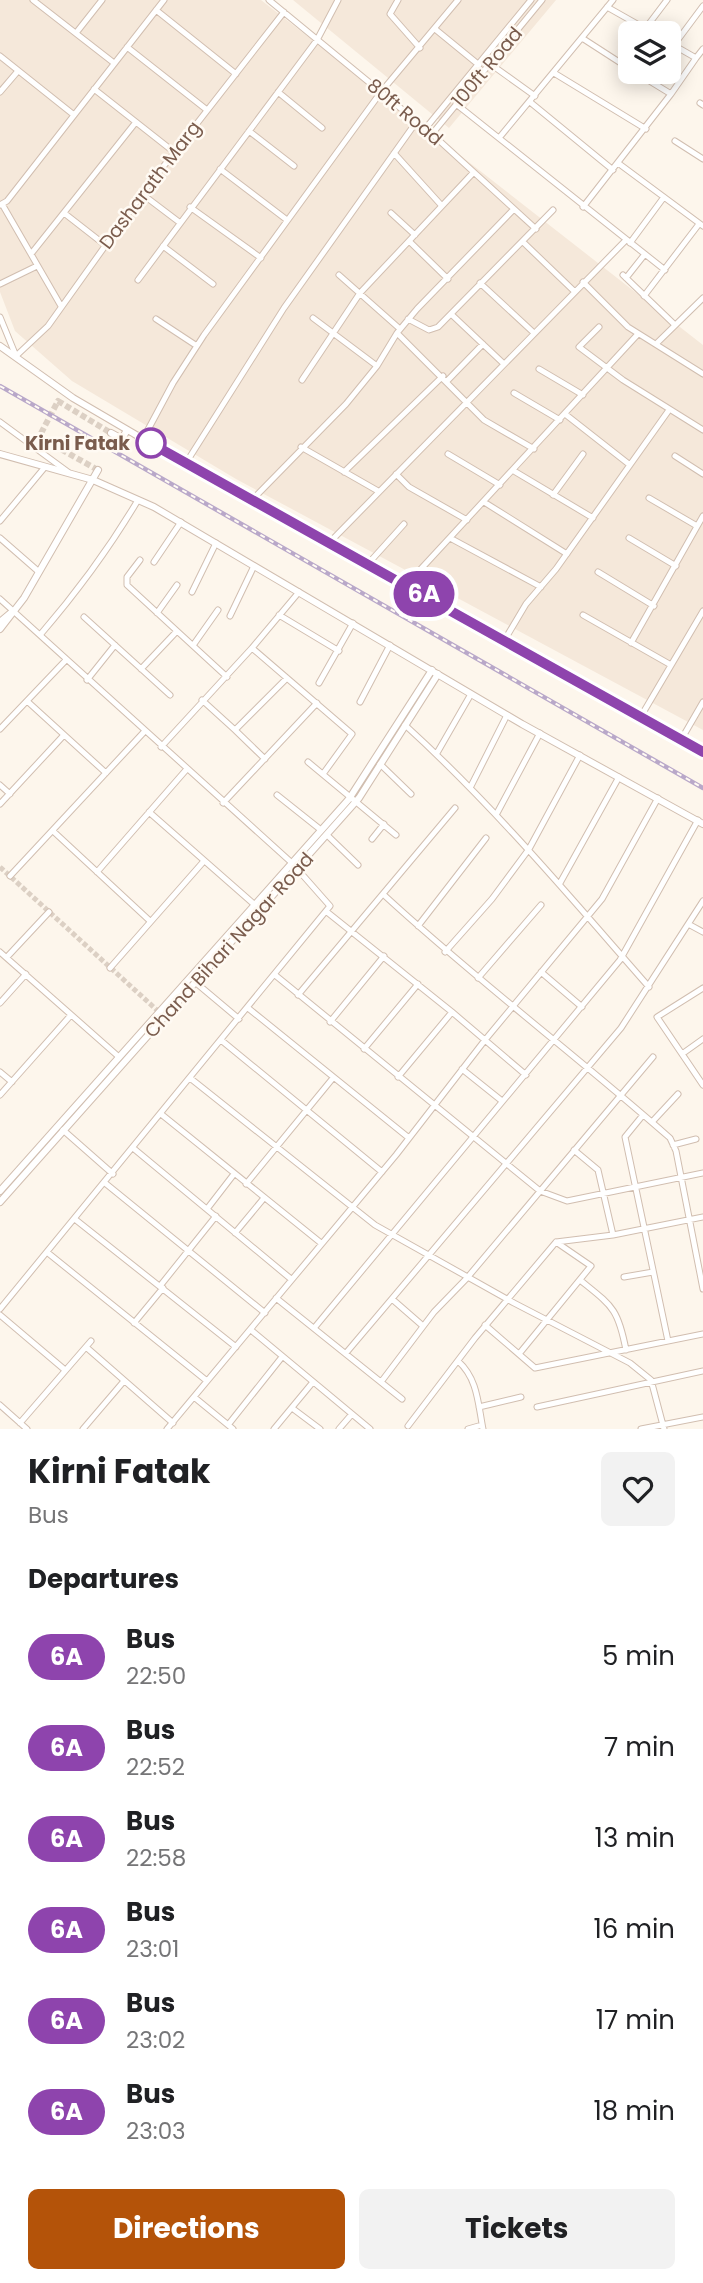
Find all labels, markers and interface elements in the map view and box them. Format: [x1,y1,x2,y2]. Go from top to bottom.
street label: 100ft Road [445,21,529,113]
map controls [618,21,681,84]
button: layers [618,21,681,84]
street label: 80ft Road [361,72,449,152]
street label: Dasharath Marg [93,115,207,255]
marker: Kirni Fatak [136,428,166,458]
place label: Kirni Fatak [25,430,130,457]
line badge: 6A [392,571,456,617]
text: 6A [408,577,440,610]
street label: Chand Bihari Nagar Road [138,846,320,1044]
text: Kirni Fatak [28,1448,211,1495]
button: heart [601,1452,675,1526]
text: Bus [28,1499,69,1531]
text: Departures [28,1561,179,1597]
text: Bus [126,1621,175,1657]
text: 5 min [602,1638,675,1674]
text: 6A [50,1640,83,1673]
text: 22:50 [126,1660,186,1692]
text: Bus [126,1712,175,1748]
text: 7 min [604,1729,675,1765]
text: 6A [50,1731,83,1764]
text: 22:52 [126,1751,185,1783]
text: Bus [126,1803,175,1839]
text: 13 min [595,1820,675,1856]
text: 6A [50,1822,83,1855]
text: 22:58 [126,1842,186,1874]
text: Bus [126,1894,175,1930]
text: 16 min [593,1911,675,1947]
text: 6A [50,1913,83,1946]
text: 23:01 [126,1933,179,1965]
text: Bus [126,1985,175,2021]
text: 17 min [596,2002,675,2038]
text: 6A [50,2004,83,2037]
text: 23:02 [126,2024,185,2056]
text: Bus [126,2076,175,2112]
text: 18 min [594,2093,675,2129]
text: 6A [50,2095,83,2128]
text: 23:03 [126,2115,186,2147]
button: Directions [28,2189,345,2269]
button: Tickets [359,2189,675,2269]

